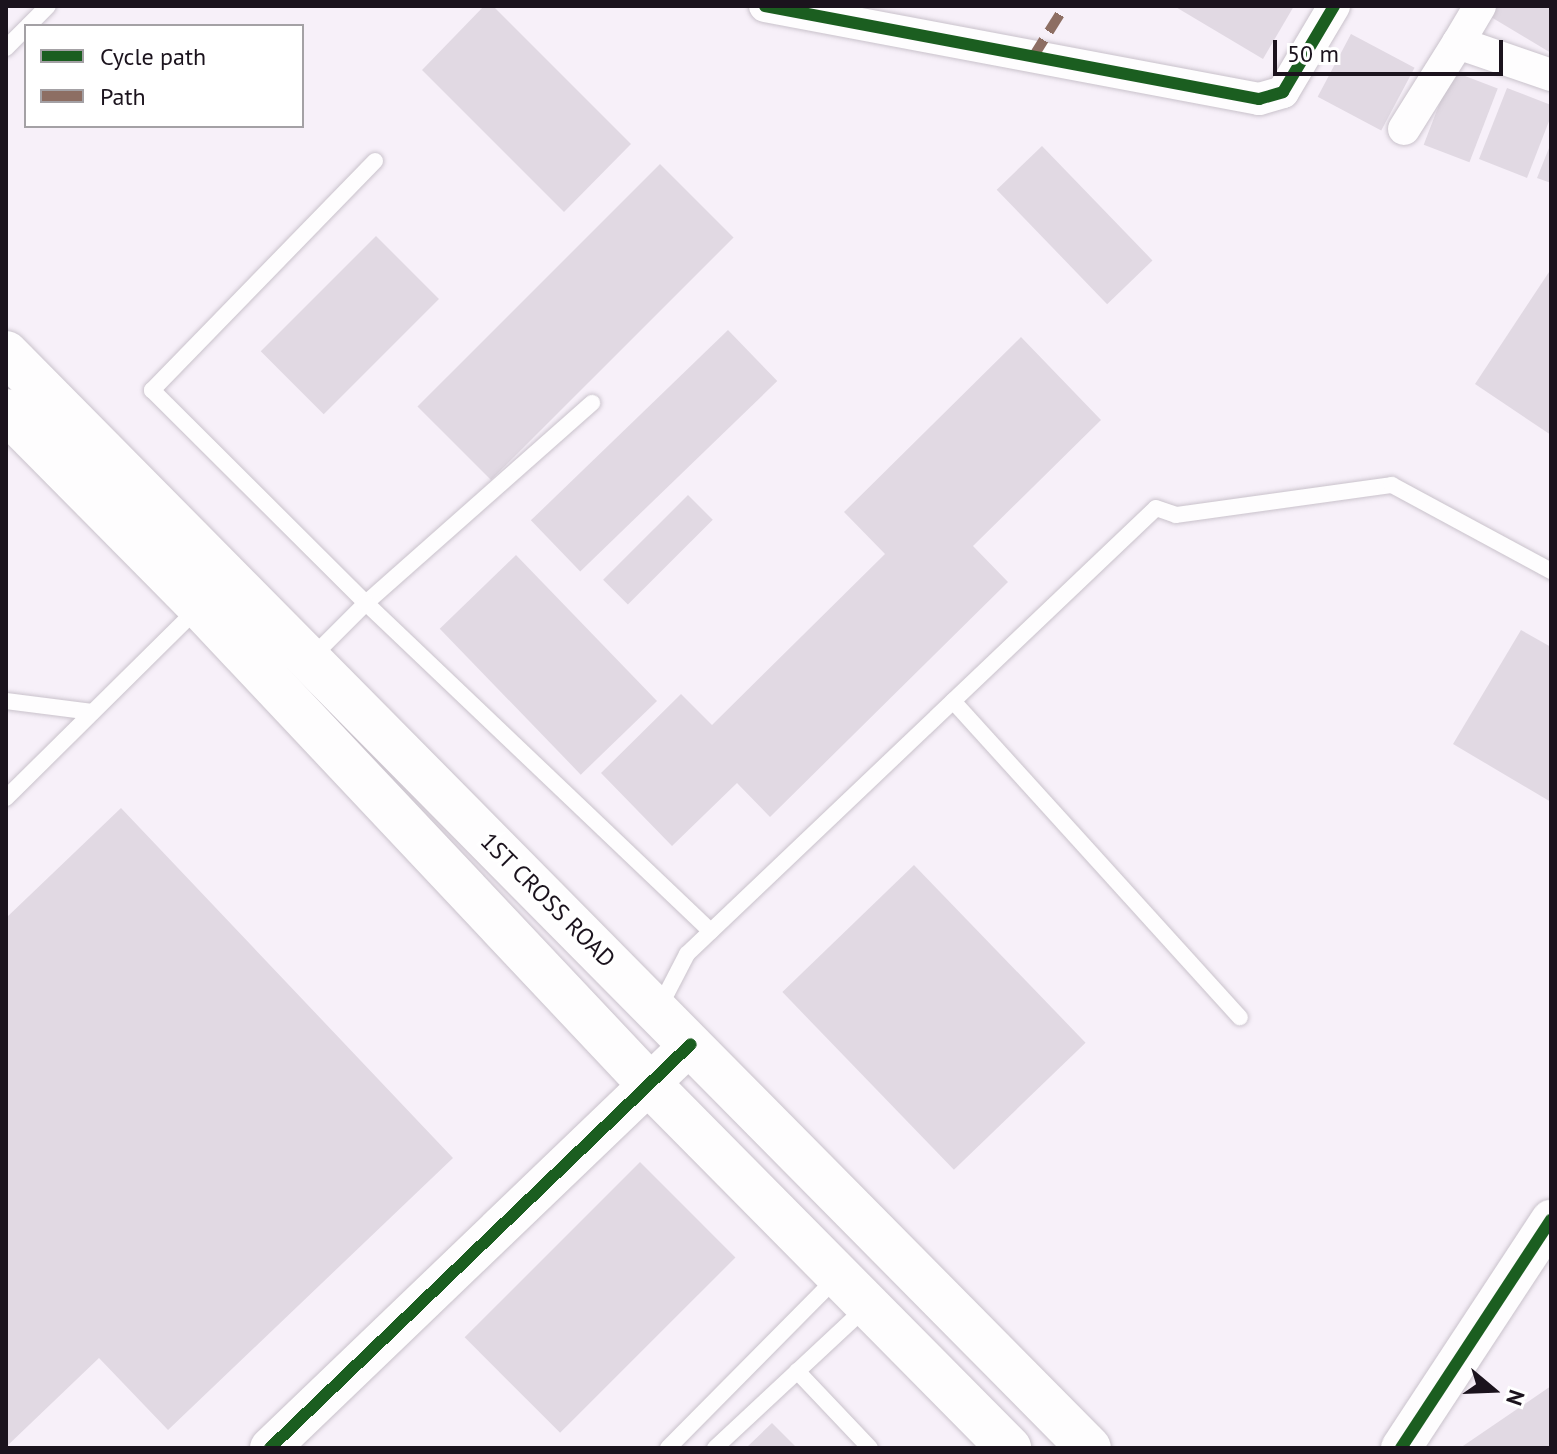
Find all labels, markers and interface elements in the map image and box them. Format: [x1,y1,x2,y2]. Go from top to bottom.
legend [24,24,304,128]
scale bar [1277,24,1507,74]
text: 50 m [1287,38,1339,69]
text: Cycle path [100,41,206,72]
text: Path [100,81,146,112]
street label: 1ST CROSS ROAD [474,826,622,974]
north arrow [1453,1350,1533,1430]
text: N [1500,1386,1531,1409]

